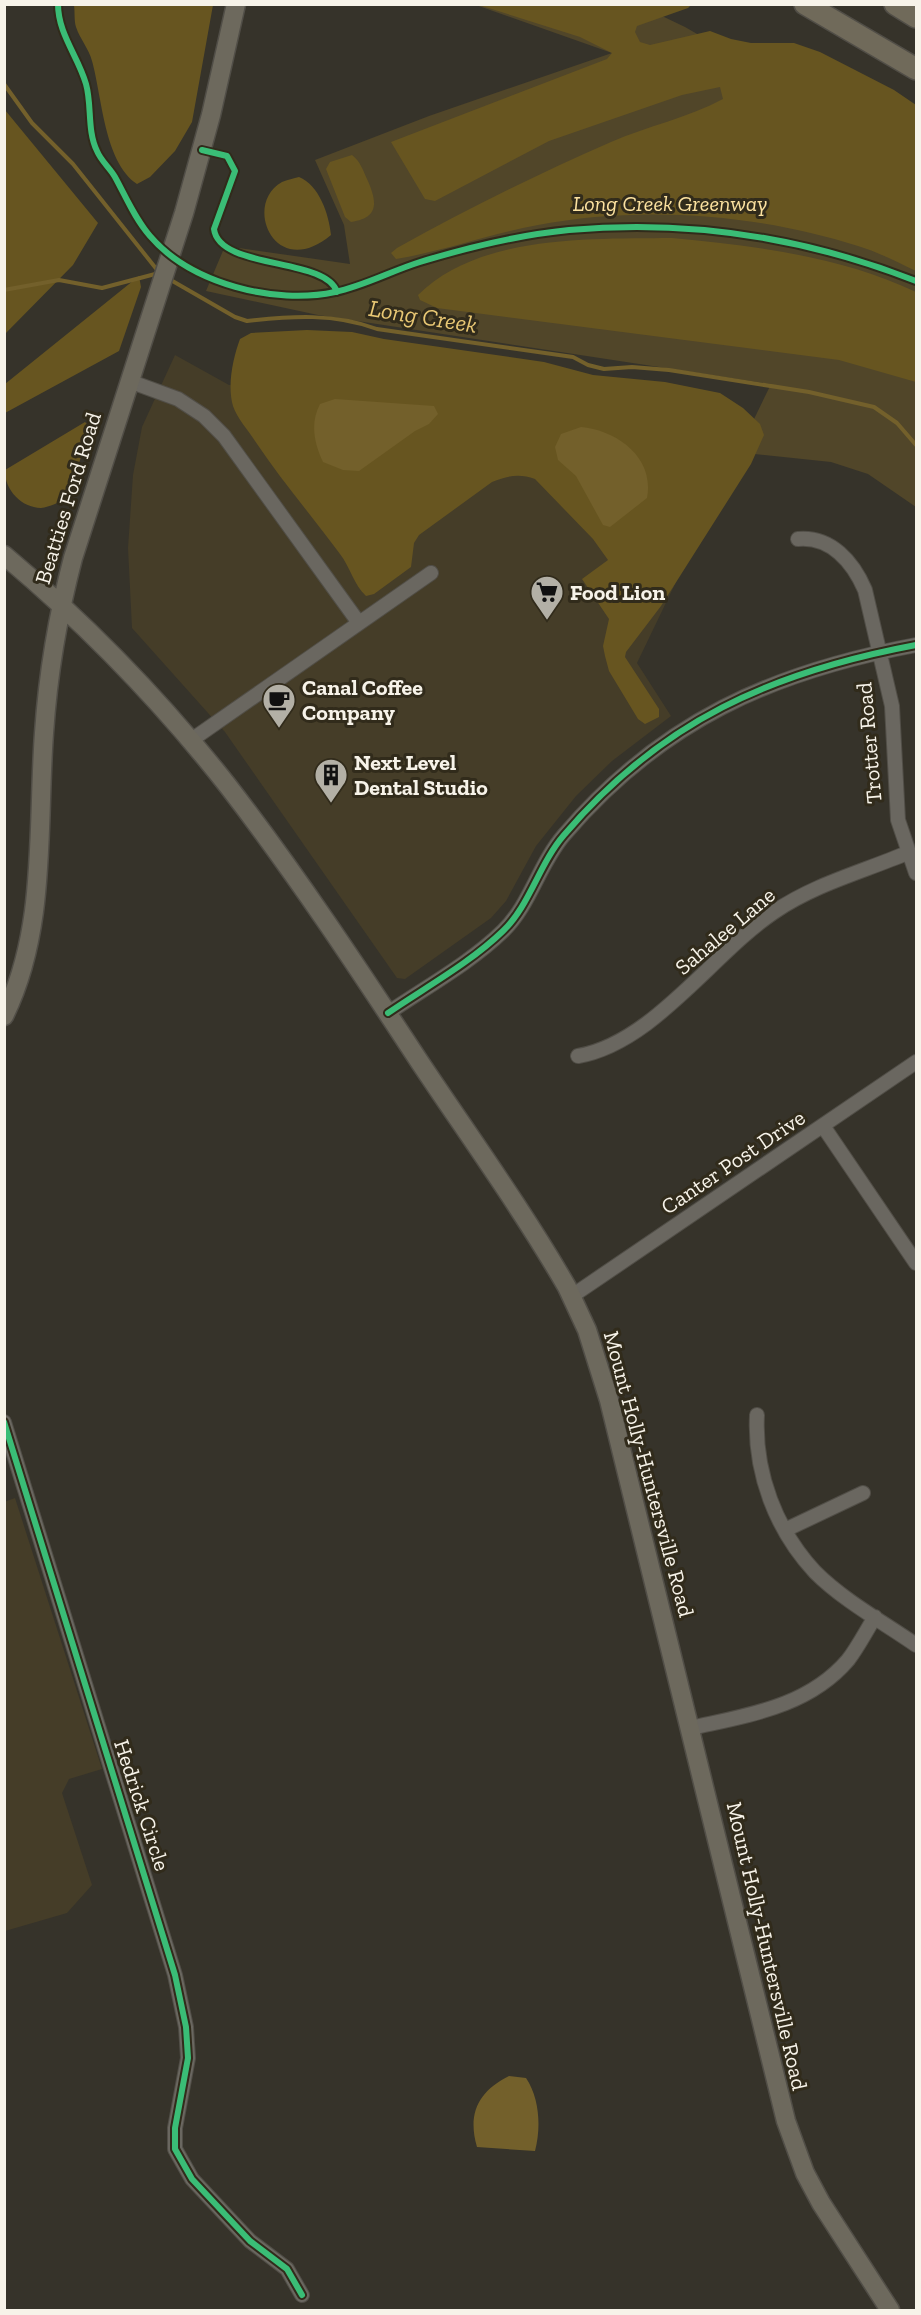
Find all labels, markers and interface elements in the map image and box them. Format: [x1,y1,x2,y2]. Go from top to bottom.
park label: Long Creek Greenway [573,190,767,217]
water label: Long Creek [367,293,480,339]
street label: Beatties Ford Road [29,409,107,587]
supermarket icon: Food Lion [529,574,565,621]
place label: Food Lion [570,579,665,606]
place label: Canal Coffee Company [302,674,423,726]
street label: Trotter Road [850,681,888,805]
cafe icon: Canal Coffee Company [261,682,297,729]
place label: Next Level Dental Studio [354,749,488,801]
building icon: Next Level Dental Studio [313,757,349,804]
street label: Sahalee Lane [669,881,781,981]
street label: Canter Post Drive [656,1104,810,1220]
street label: Mount Holly-Huntersville Road [598,1328,700,1620]
street label: Hedrick Circle [108,1736,176,1874]
street label: Mount Holly-Huntersville Road [721,1799,813,2093]

